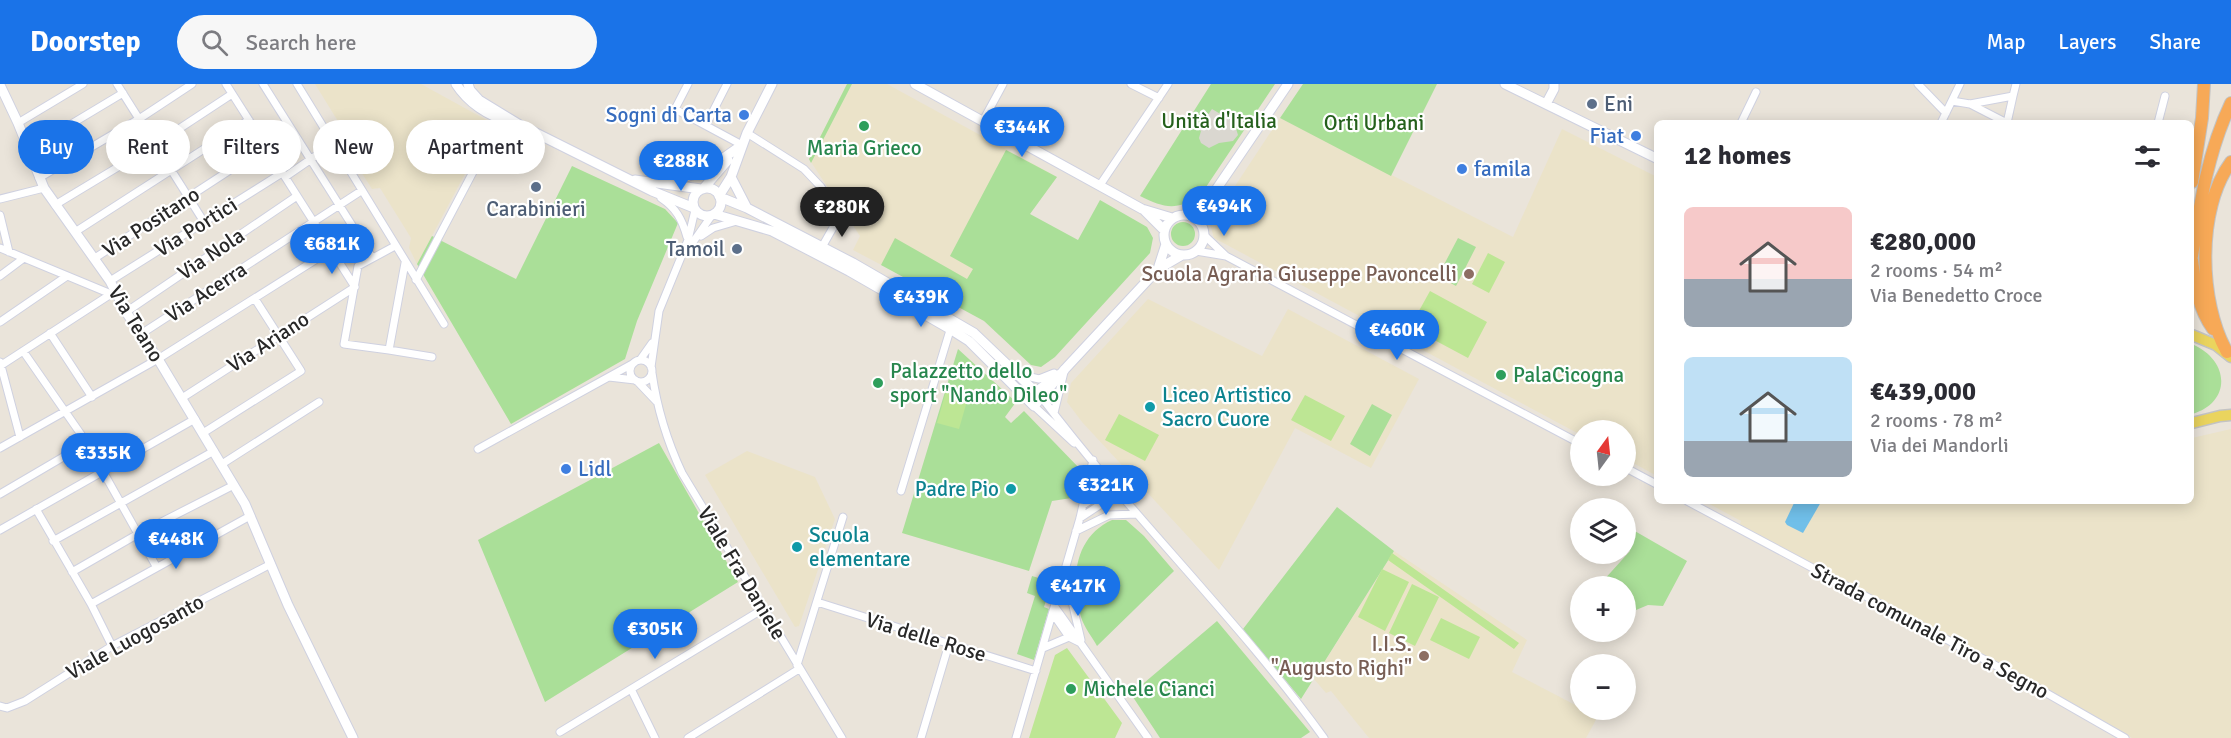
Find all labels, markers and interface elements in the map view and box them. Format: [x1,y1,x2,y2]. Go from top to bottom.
search box [177,15,597,69]
text: Doorstep [30,25,141,59]
icon: search [198,26,231,59]
text: Search here [246,29,357,56]
text: Map [1987,29,2025,55]
text: Layers [2058,29,2116,55]
text: Share [2149,29,2201,55]
place label: Eni [1604,91,1633,117]
marker: Eni [1585,97,1599,111]
place label: Sogni di Carta [606,102,732,128]
pin: €344K [980,107,1064,158]
marker: Sogni di Carta [737,108,751,122]
park label: Unità d'Italia [1161,108,1277,134]
park label: Orti Urbani [1324,110,1424,136]
text: €344K [994,114,1050,139]
marker: Maria Grieco [857,119,871,133]
chip: Buy [18,120,94,174]
chip: Rent [106,120,190,174]
chip: Filters [202,120,301,174]
chip: New [313,120,394,174]
chip: Apartment [406,120,545,174]
place label: Fiat [1590,123,1624,149]
marker: Fiat [1629,129,1643,143]
place label: Maria Grieco [806,135,922,161]
text: 12 homes [1684,140,1791,172]
icon: filters [2131,140,2164,173]
pin: €288K [639,141,723,192]
text: €288K [653,148,709,173]
place label: famila [1474,156,1531,182]
marker: famila [1455,162,1469,176]
marker: Carabinieri [529,180,543,194]
street label: Via Positano [98,181,204,263]
pin: €494K [1182,186,1266,237]
pin: €280K [800,187,884,238]
street label: Via Portici [150,191,242,263]
text: €494K [1196,193,1252,218]
text: €280K [814,194,870,219]
place label: Carabinieri [486,196,586,222]
street label: Via Nola [173,222,249,286]
pin: €681K [290,224,374,275]
text: €280,000 [1870,226,1976,258]
text: €681K [304,231,360,256]
icon: home [1732,231,1804,303]
place label: Tamoil [666,236,725,262]
marker: Tamoil [730,242,744,256]
street label: Via Acerra [160,256,252,328]
text: 2 rooms · 54 m² [1870,258,2003,283]
place label: Scuola Agraria Giuseppe Pavoncelli [1141,261,1457,287]
marker: Scuola Agraria Giuseppe Pavoncelli [1462,267,1476,281]
pin: €439K [879,277,963,328]
street label: Via Teano [102,281,170,367]
text: Via Benedetto Croce [1870,283,2043,308]
text: €439K [893,284,949,309]
street label: Via Ariano [222,306,314,378]
pin: €460K [1355,310,1439,361]
text: €460K [1369,317,1425,342]
place label: Palazzetto dello sport "Nando Dileo" [890,358,1067,408]
place label: PalaCicogna [1513,362,1624,388]
marker: PalaCicogna [1494,368,1508,382]
marker: Palazzetto dello sport "Nando Dileo" [871,376,885,390]
text: €439,000 [1870,376,1976,408]
icon: home [1732,381,1804,453]
place label: Liceo Artistico Sacro Cuore [1162,382,1291,432]
marker: Liceo Artistico Sacro Cuore [1143,400,1157,414]
text: 2 rooms · 78 m² [1870,408,2003,433]
north arrow [1570,420,1636,486]
map controls [1570,420,1636,720]
pin: €335K [61,433,145,484]
text: Via dei Mandorli [1870,433,2009,458]
text: €335K [75,440,131,465]
place label: Lidl [578,456,612,482]
marker: Lidl [559,462,573,476]
pin: €321K [1064,465,1148,516]
text: €321K [1078,472,1134,497]
place label: Padre Pio [915,476,999,502]
marker: Padre Pio [1004,482,1018,496]
button: layers [1570,498,1636,564]
street label: Viale Fra Daniele [692,502,792,644]
pin: €448K [134,519,218,570]
place label: Scuola elementare [809,522,911,572]
text: €448K [148,526,204,551]
marker: Scuola elementare [790,540,804,554]
street label: Strada comunale Tiro a Segno [1807,557,2053,705]
pin: €417K [1036,566,1120,617]
text: €417K [1050,573,1106,598]
button: + [1570,576,1636,642]
street label: Viale Luogosanto [61,588,209,686]
street label: Via delle Rose [863,606,989,668]
pin: €305K [613,609,697,660]
text: €305K [627,616,683,641]
place label: I.I.S. "Augusto Righi" [1271,631,1412,681]
marker: I.I.S. "Augusto Righi" [1417,649,1431,663]
button: − [1570,654,1636,720]
place label: Michele Cianci [1083,676,1215,702]
marker: Michele Cianci [1064,682,1078,696]

